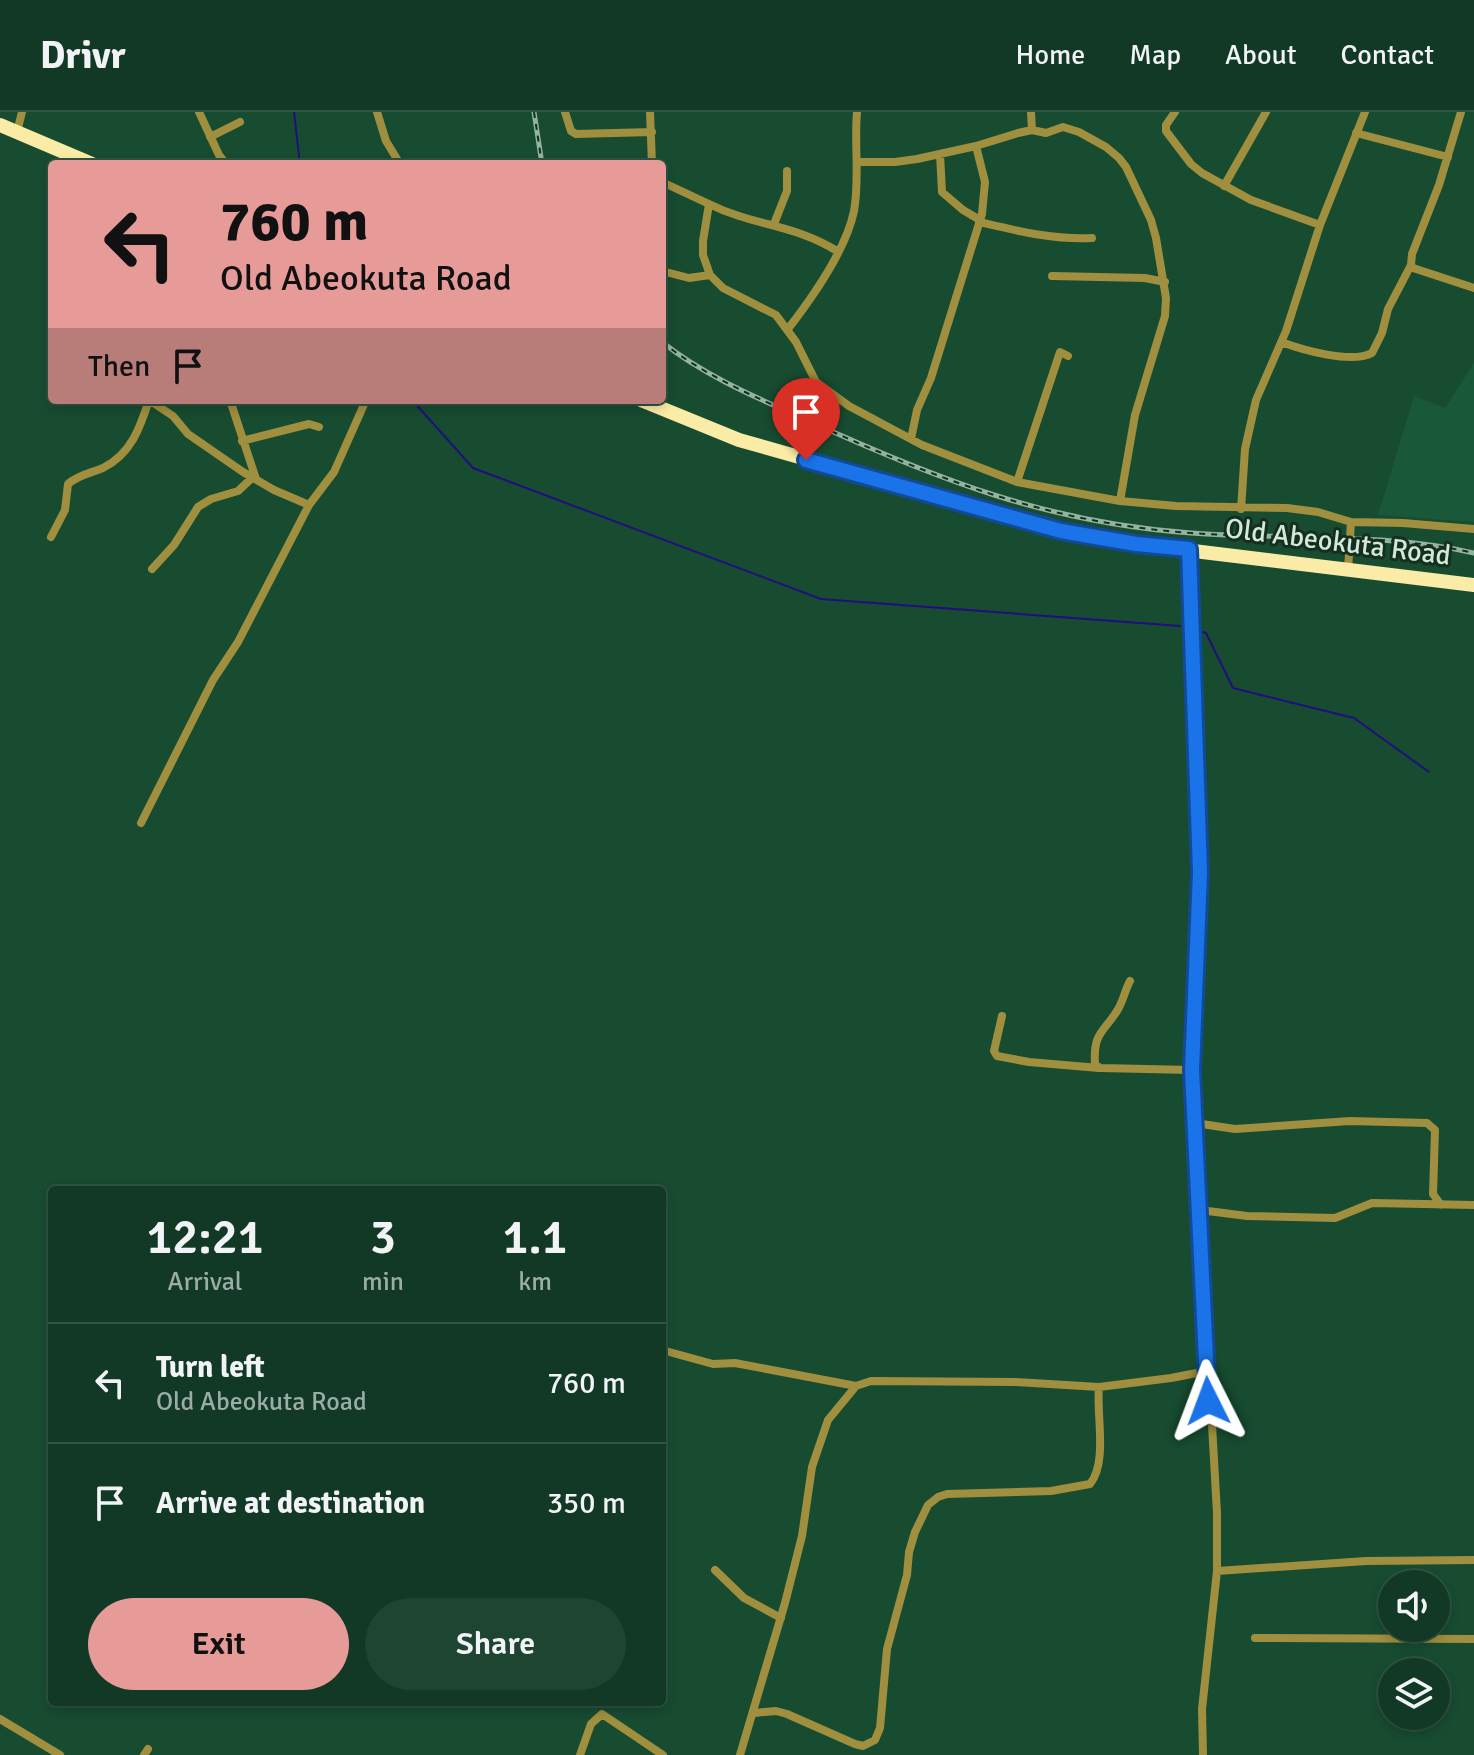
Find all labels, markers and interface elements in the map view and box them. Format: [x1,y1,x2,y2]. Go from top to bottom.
text: Drivr [40,32,126,79]
text: Home [1016,38,1085,72]
text: Map [1129,38,1181,72]
text: About [1225,38,1297,72]
text: Contact [1341,38,1434,72]
text: 760 m [220,187,368,256]
icon: left [88,192,192,296]
text: Old Abeokuta Road [220,256,512,301]
icon: arrive [166,344,210,388]
text: Then [88,348,150,385]
pin [772,378,840,460]
icon: arrive [784,390,828,434]
street label: Old Abeokuta Road [1223,511,1453,573]
text: 12:21 [146,1208,264,1267]
text: 3 [370,1208,396,1267]
text: 1.1 [502,1208,568,1267]
text: Arrival [168,1266,242,1298]
text: min [362,1266,404,1298]
text: km [518,1266,552,1298]
text: Turn left [156,1349,265,1386]
position arrow [1166,1359,1250,1443]
icon: left [88,1361,132,1405]
text: 760 m [547,1365,626,1402]
text: Old Abeokuta Road [156,1386,367,1418]
icon: arrive [88,1481,132,1525]
text: Arrive at destination [156,1485,425,1522]
text: 350 m [547,1485,626,1522]
map controls [1378,1570,1450,1730]
button: sound [1378,1570,1450,1642]
button: Exit [88,1598,349,1690]
button: Share [365,1598,626,1690]
button: layers [1378,1658,1450,1730]

